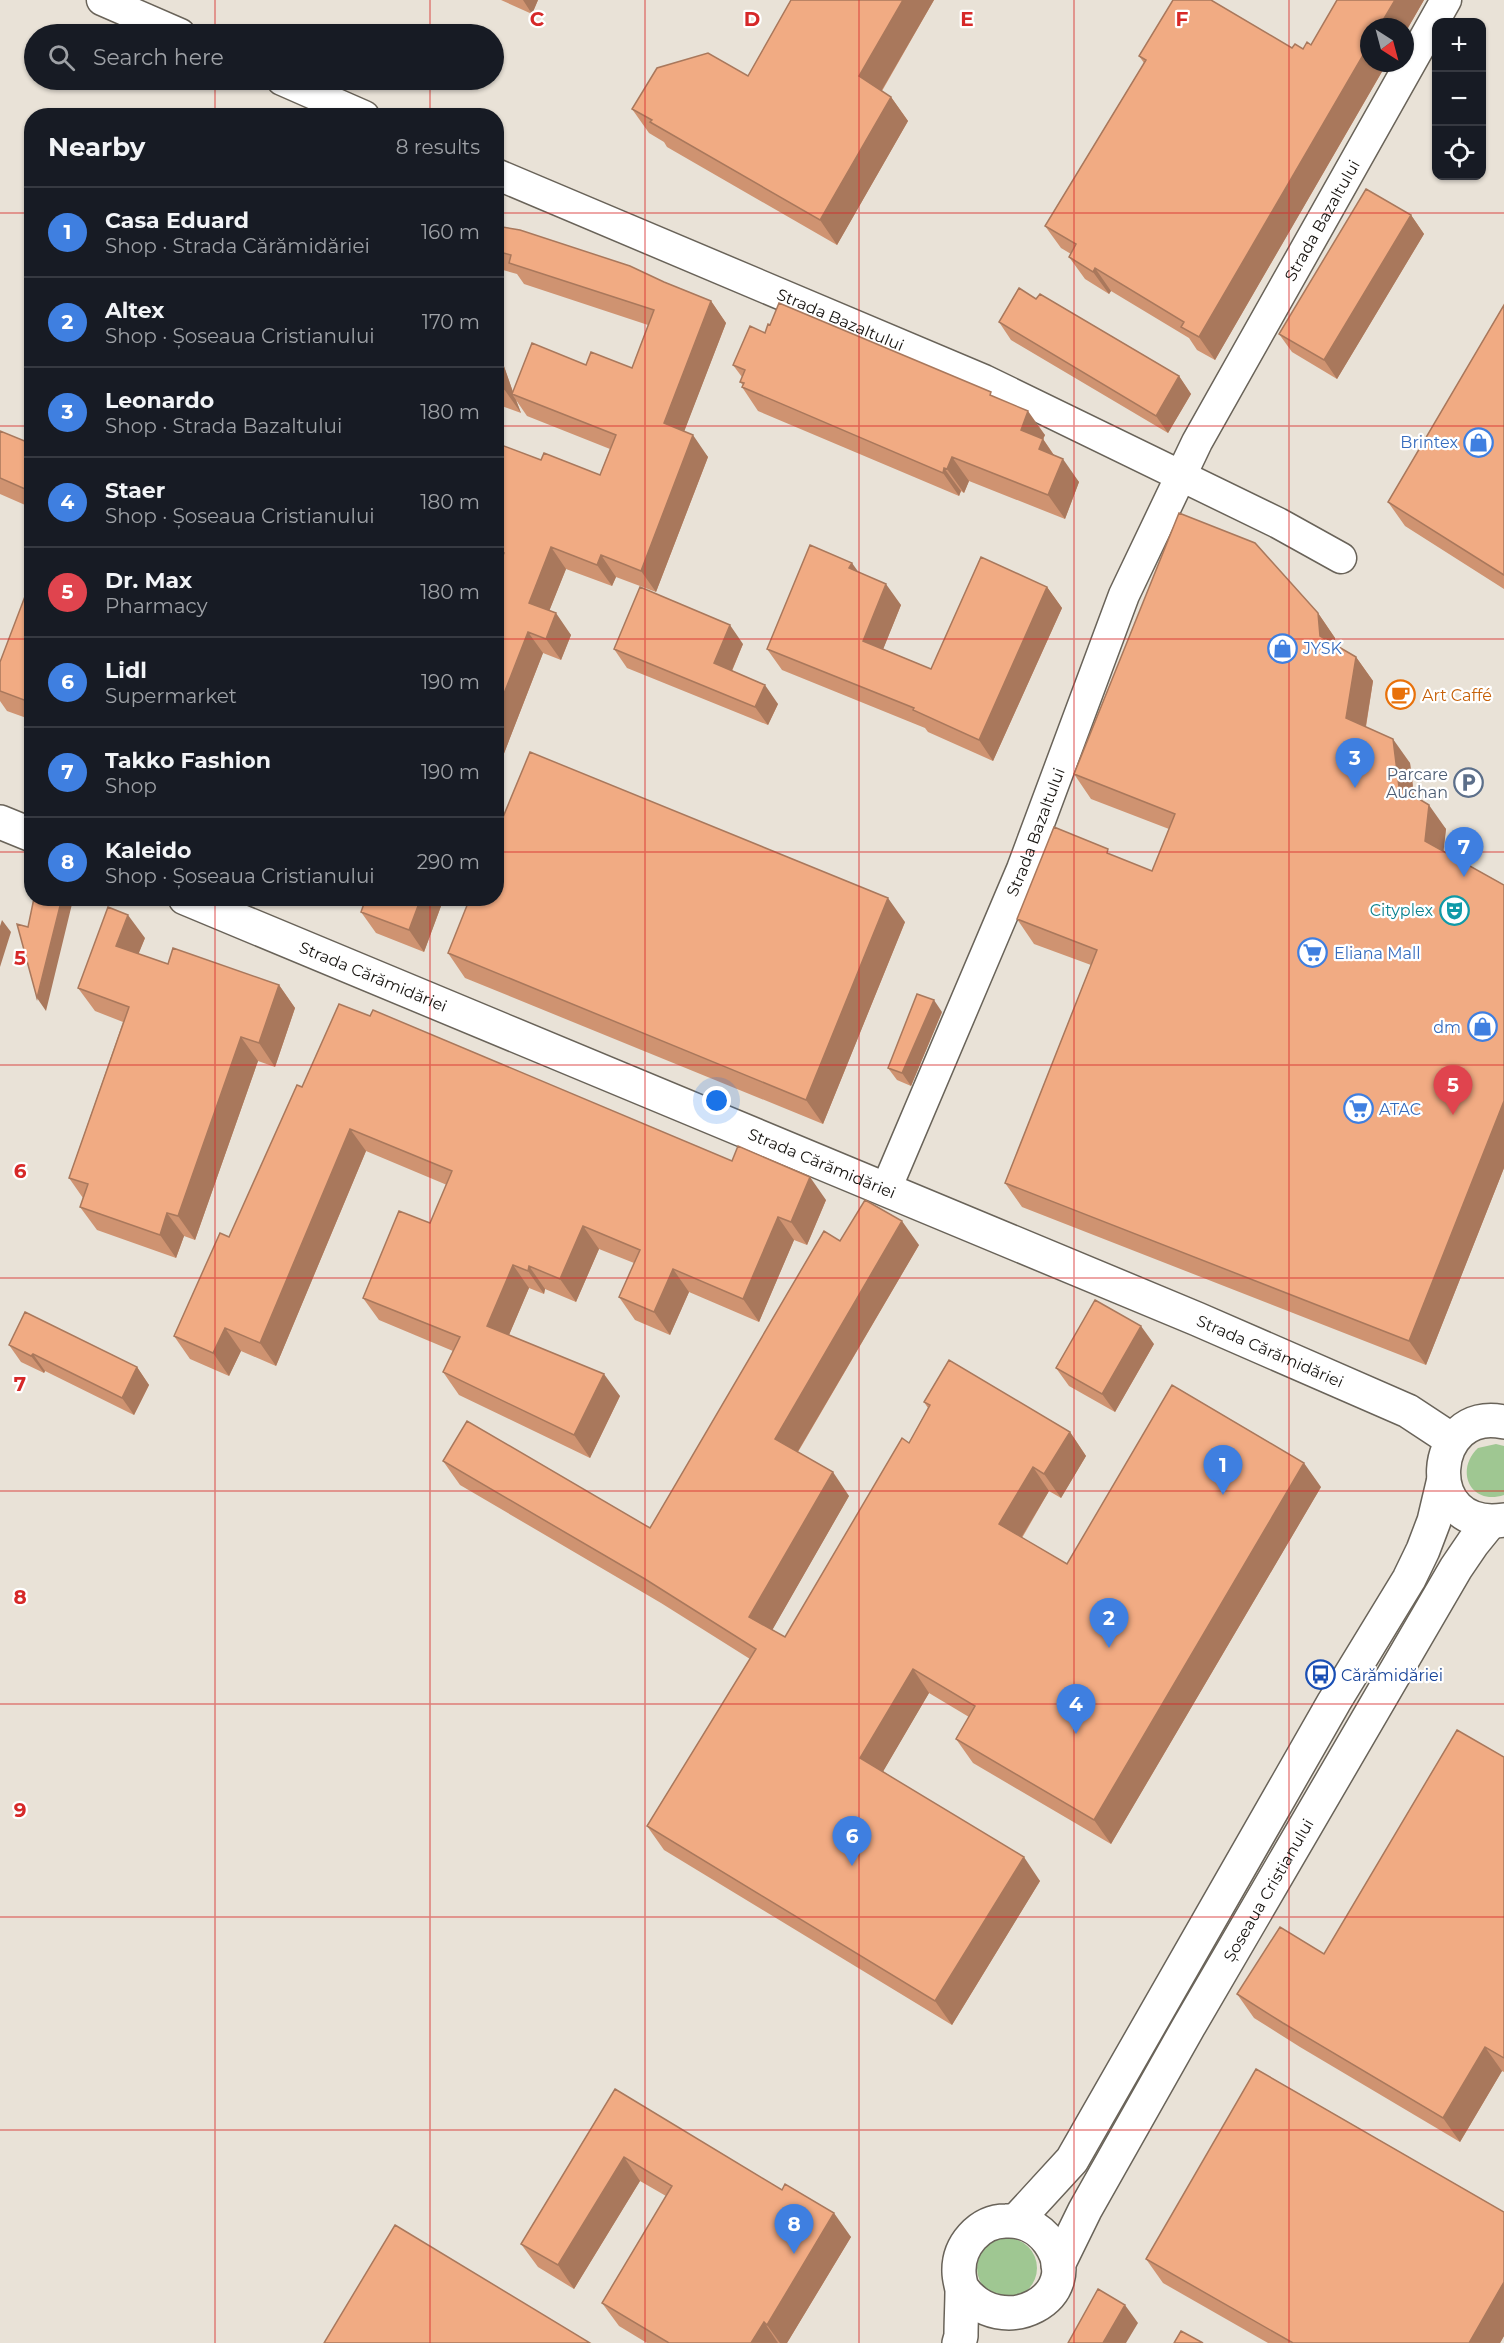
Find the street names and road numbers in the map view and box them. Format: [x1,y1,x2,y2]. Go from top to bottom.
street label: Strada Bazaltului [1280,156,1364,284]
street label: Strada Bazaltului [774,284,907,355]
street label: Strada Bazaltului [1002,765,1068,899]
street label: Strada Cărămidăriei [297,937,450,1016]
street label: Strada Cărămidăriei [745,1124,899,1202]
street label: Strada Cărămidăriei [1194,1311,1347,1391]
street label: Șoseaua Cristianului [1219,1815,1317,1965]

